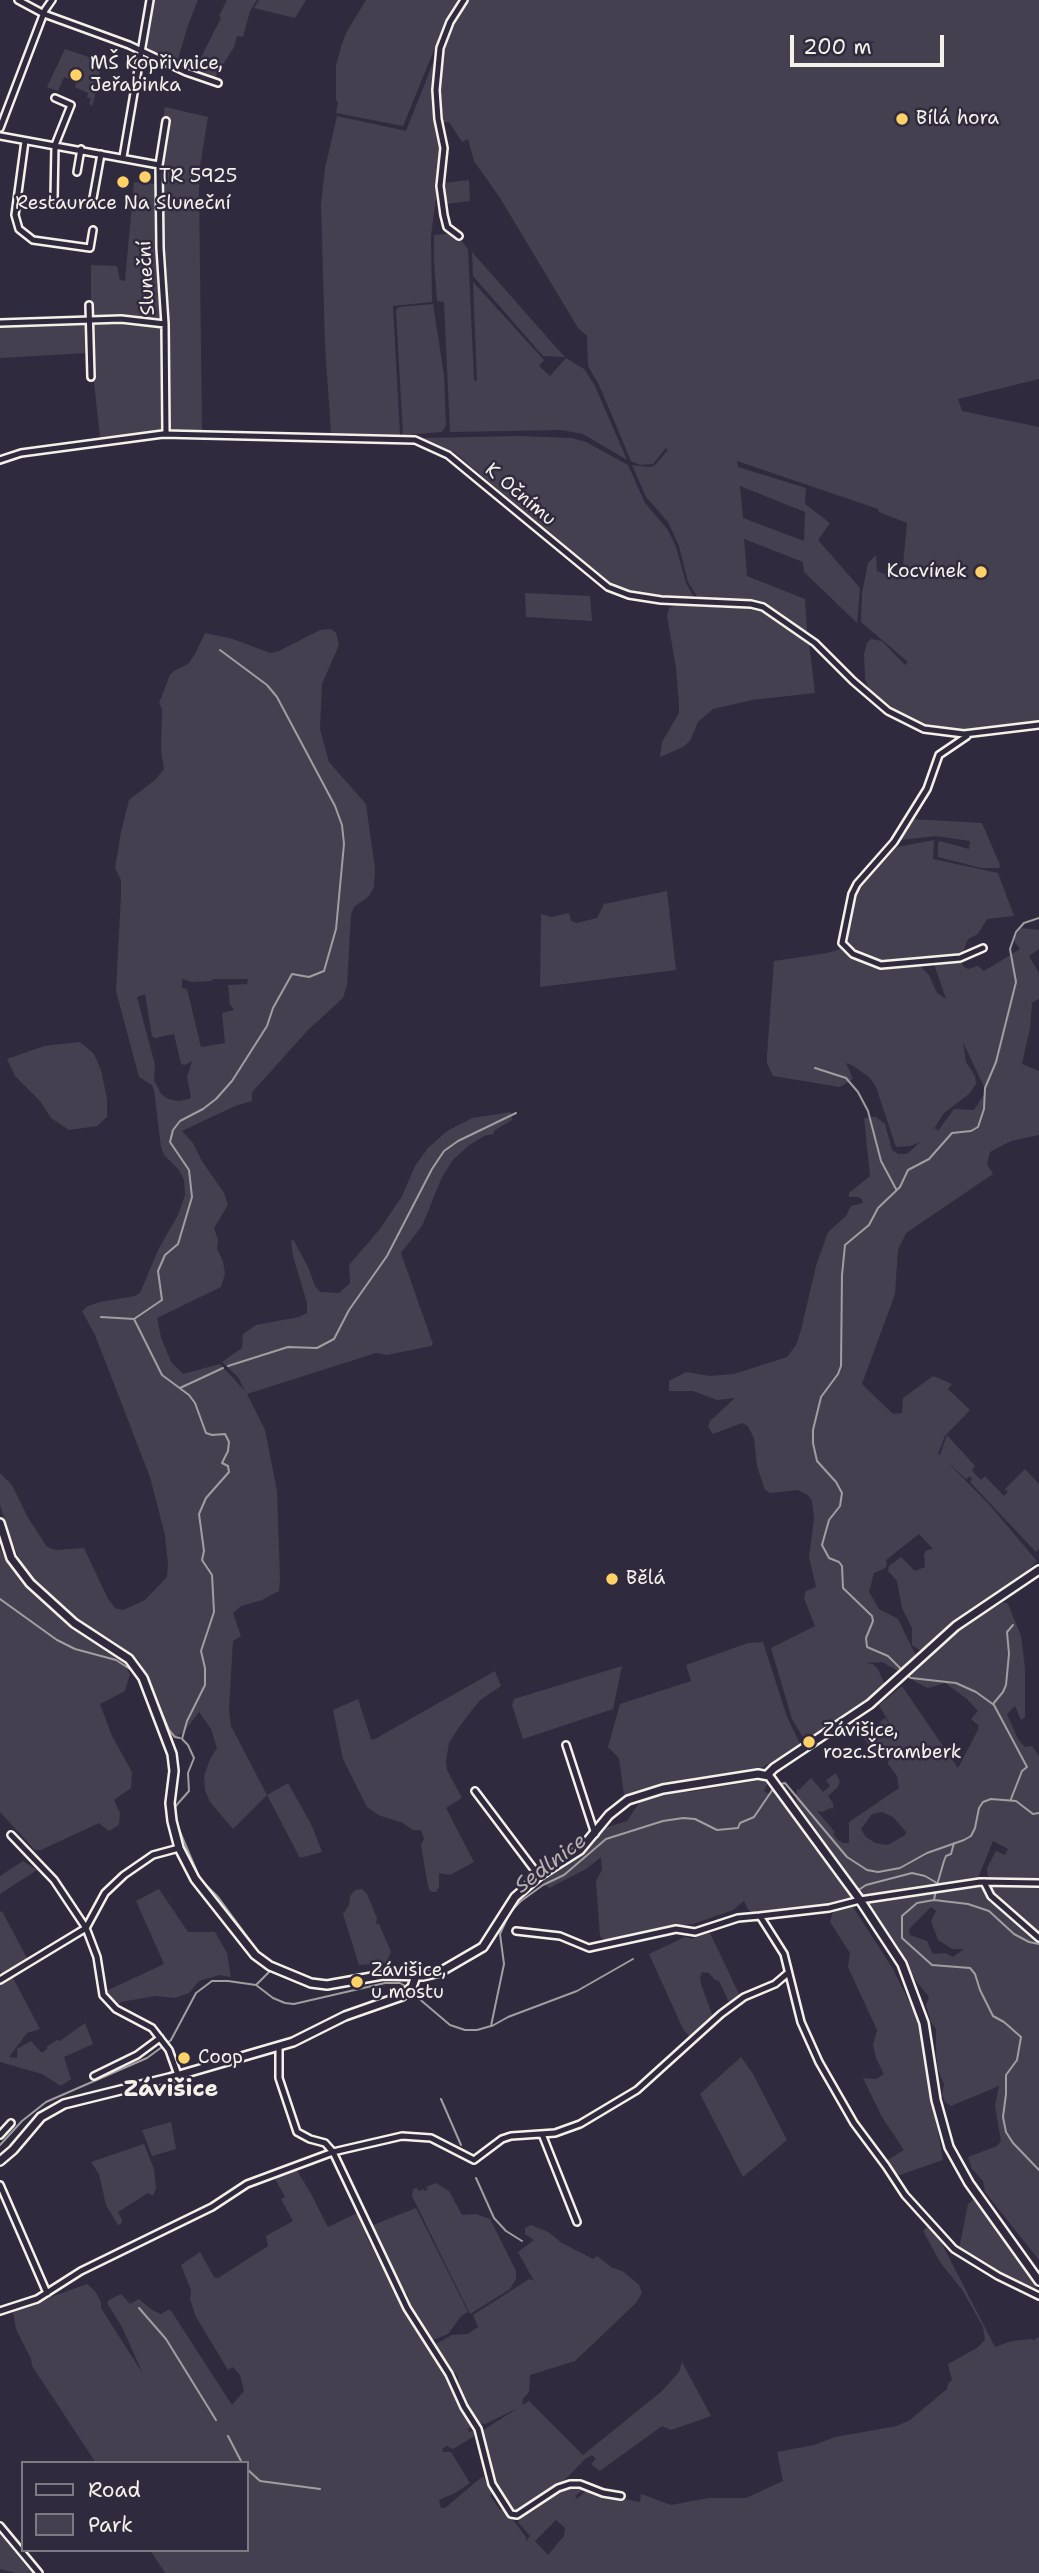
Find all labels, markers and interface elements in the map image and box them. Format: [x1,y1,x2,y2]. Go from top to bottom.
scale bar [794,21,948,65]
text: 200 m [803,33,872,61]
place label: MŠ Kopřivnice, Jeřabinka [90,53,223,97]
marker: MŠ Kopřivnice, Jeřabinka [68,67,84,83]
place label: Bílá hora [916,108,999,130]
marker: Bílá hora [894,111,910,127]
place label: TR 5925 [159,166,237,188]
marker: TR 5925 [137,169,153,185]
marker: Restaurace Na Sluneční [115,174,131,190]
place label: Restaurace Na Sluneční [15,193,231,215]
street label: Sluneční [134,240,160,316]
street label: K Očnímu [480,459,560,531]
place label: Kocvínek [887,561,967,583]
marker: Kocvínek [973,564,989,580]
place label: Bělá [626,1568,665,1590]
marker: Bělá [604,1571,620,1587]
place label: Závišice, rozc.Štramberk [823,1720,962,1764]
marker: Závišice, rozc.Štramberk [801,1734,817,1750]
water label: Sedlnice [510,1829,592,1899]
place label: Závišice, u mostu [371,1960,447,2004]
marker: Závišice, u mostu [349,1974,365,1990]
place label: Coop [198,2047,243,2069]
marker: Coop [176,2050,192,2066]
district label: Závišice [124,2076,218,2104]
legend [21,2461,248,2552]
text: Road [88,2476,141,2504]
text: Park [88,2511,133,2539]

